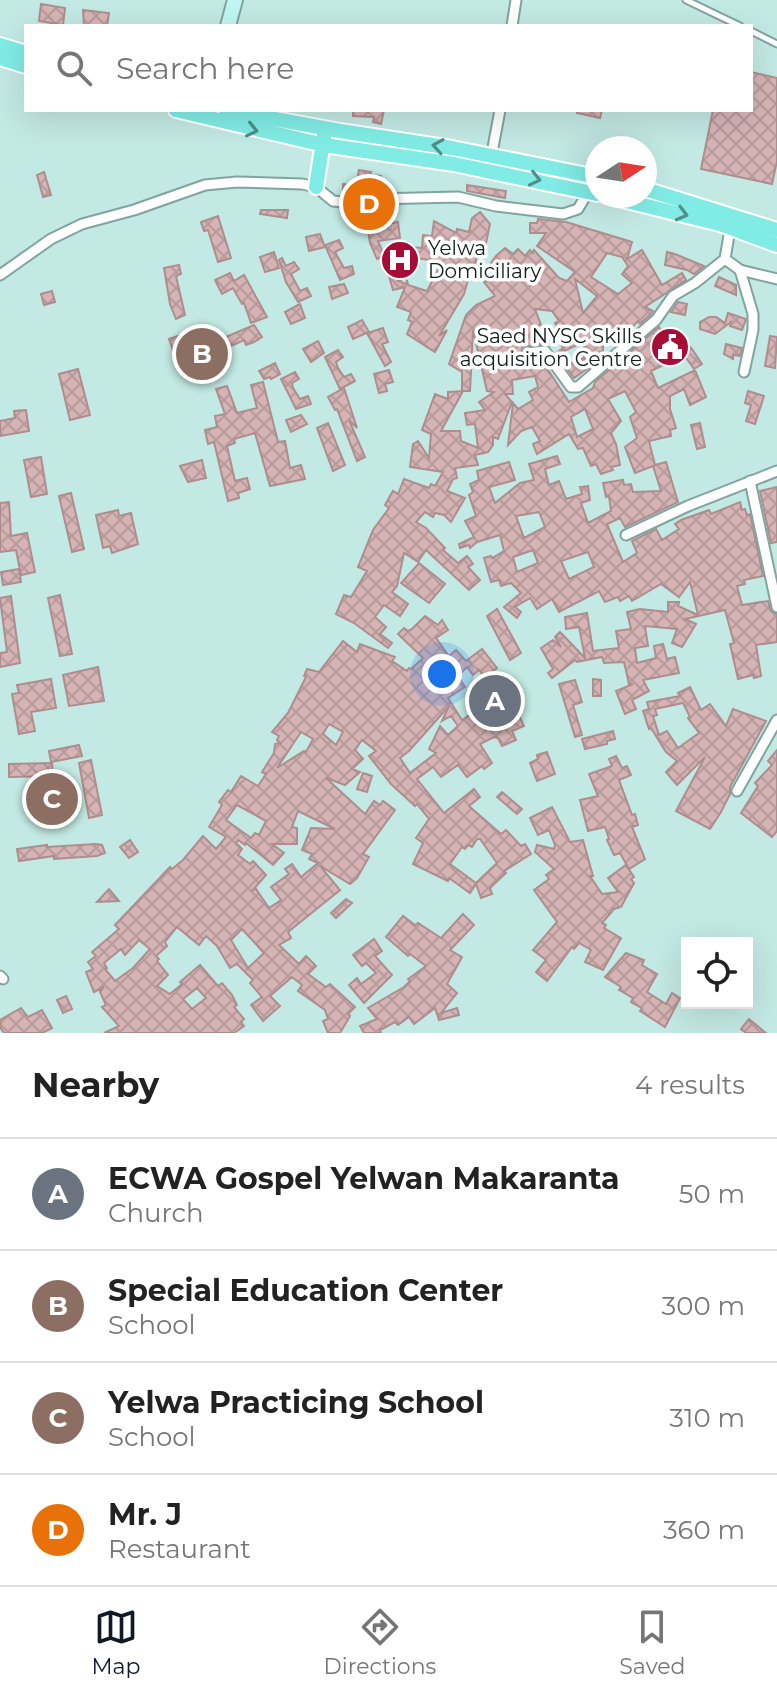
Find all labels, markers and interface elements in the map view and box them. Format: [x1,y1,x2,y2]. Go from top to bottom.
search box [24,24,753,112]
icon: search [52,46,96,90]
text: Search here [116,50,294,87]
one-way arrow [244,120,258,137]
north arrow [585,136,657,208]
one-way arrow [431,138,445,155]
one-way arrow [528,170,542,187]
pin: D [343,174,395,234]
one-way arrow [675,205,689,222]
place label: Yelwa Domiciliary [428,236,542,283]
hospital icon: Yelwa Domiciliary [379,239,421,281]
pin: B [176,324,228,384]
place label: Saed NYSC Skills acquisition Centre [460,324,642,371]
public building icon: Saed NYSC Skills acquisition Centre [649,326,691,368]
your location [422,654,462,694]
pin: A [469,671,521,731]
pin: C [26,769,78,829]
map controls [681,937,753,1009]
button: locate [681,937,753,1009]
text: Nearby [32,1064,159,1106]
text: 4 results [635,1069,745,1101]
text: ECWA Gospel Yelwan Makaranta [108,1160,619,1197]
text: A [48,1178,68,1210]
text: 50 m [679,1178,745,1210]
text: Church [108,1197,204,1229]
text: Special Education Center [108,1272,503,1309]
text: B [48,1290,68,1322]
text: 300 m [662,1290,745,1322]
text: School [108,1309,196,1341]
text: Yelwa Practicing School [108,1384,484,1421]
text: C [49,1402,67,1434]
text: 310 m [669,1402,745,1434]
text: School [108,1421,196,1453]
text: Mr. J [108,1496,182,1533]
text: D [47,1514,69,1546]
text: 360 m [663,1514,745,1546]
text: Restaurant [108,1533,251,1565]
tab: Map [92,1605,140,1680]
tab: Directions [324,1605,436,1680]
tab: Saved [619,1605,685,1680]

